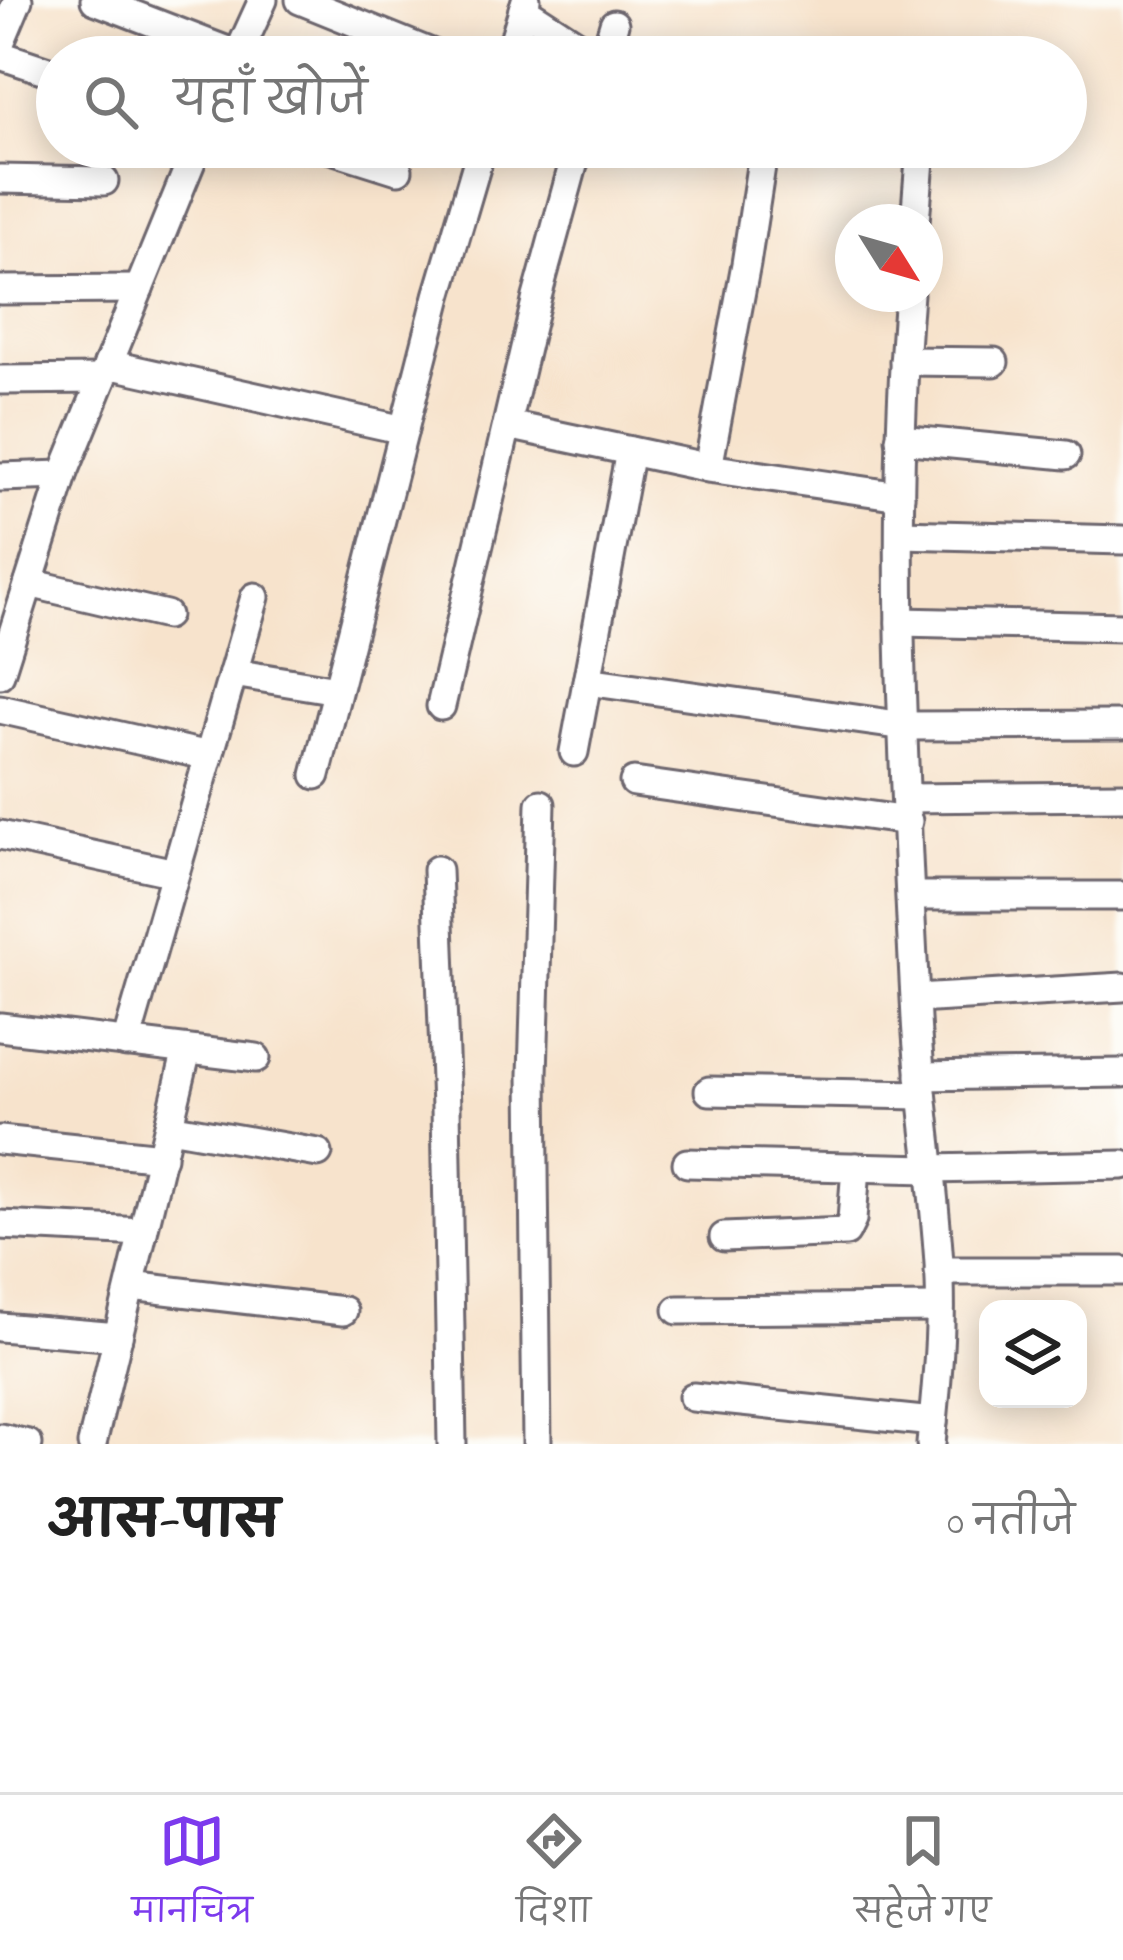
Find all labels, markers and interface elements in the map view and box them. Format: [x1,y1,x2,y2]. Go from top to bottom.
search box [36,36,1087,168]
icon: search [78,69,144,135]
text: यहाँ खोजें [174,70,367,136]
north arrow [835,204,943,312]
map controls [979,1300,1087,1408]
button: layers [979,1300,1087,1408]
text: आस-पास [48,1486,280,1561]
text: 0 नतीजे [947,1495,1075,1552]
tab: मानचित्र [132,1808,253,1947]
tab: दिशा [516,1808,591,1947]
tab: सहेजे गए [854,1808,991,1947]

